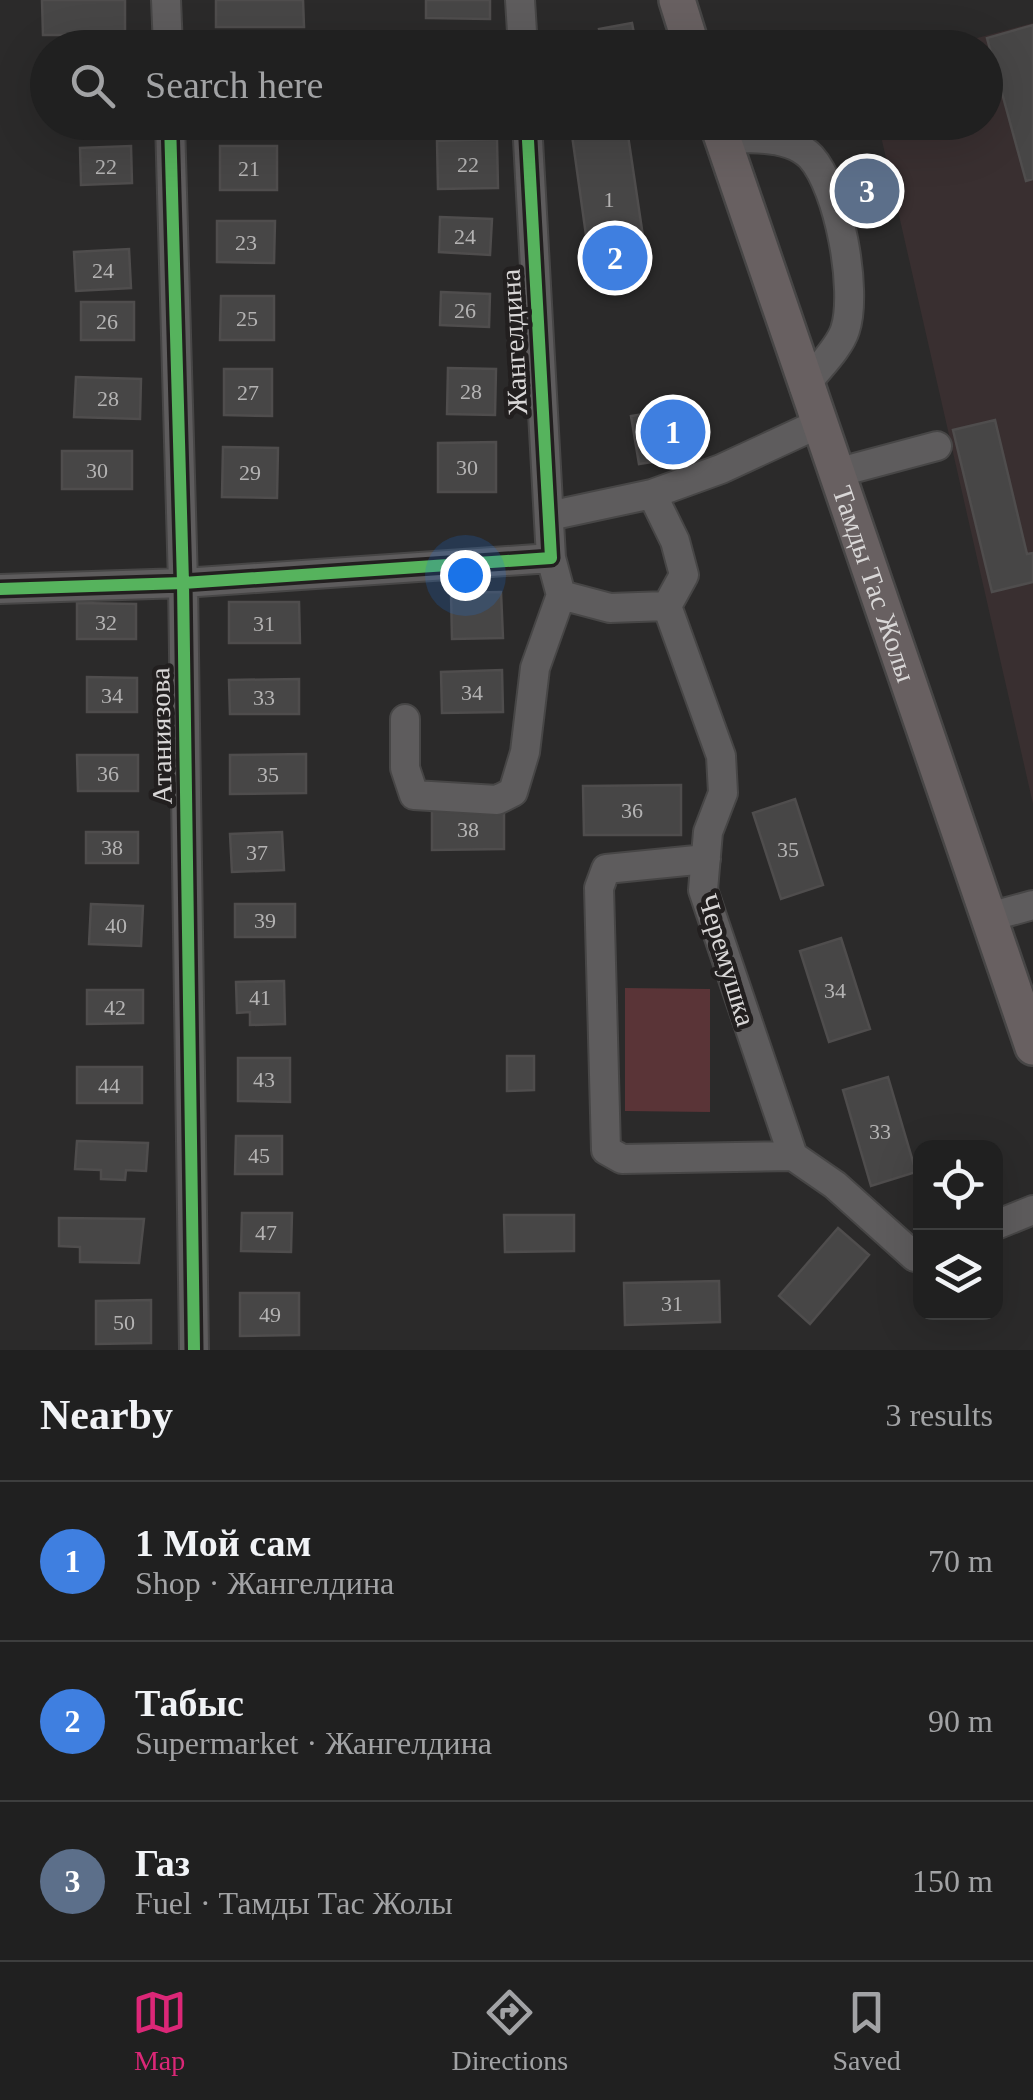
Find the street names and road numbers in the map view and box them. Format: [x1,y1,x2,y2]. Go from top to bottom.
street label: Жангелдина [495,268,533,416]
street label: Тамды Тас Жолы [827,482,923,686]
street label: Атаниязова [144,667,178,805]
street label: Черемушка [692,890,762,1030]

